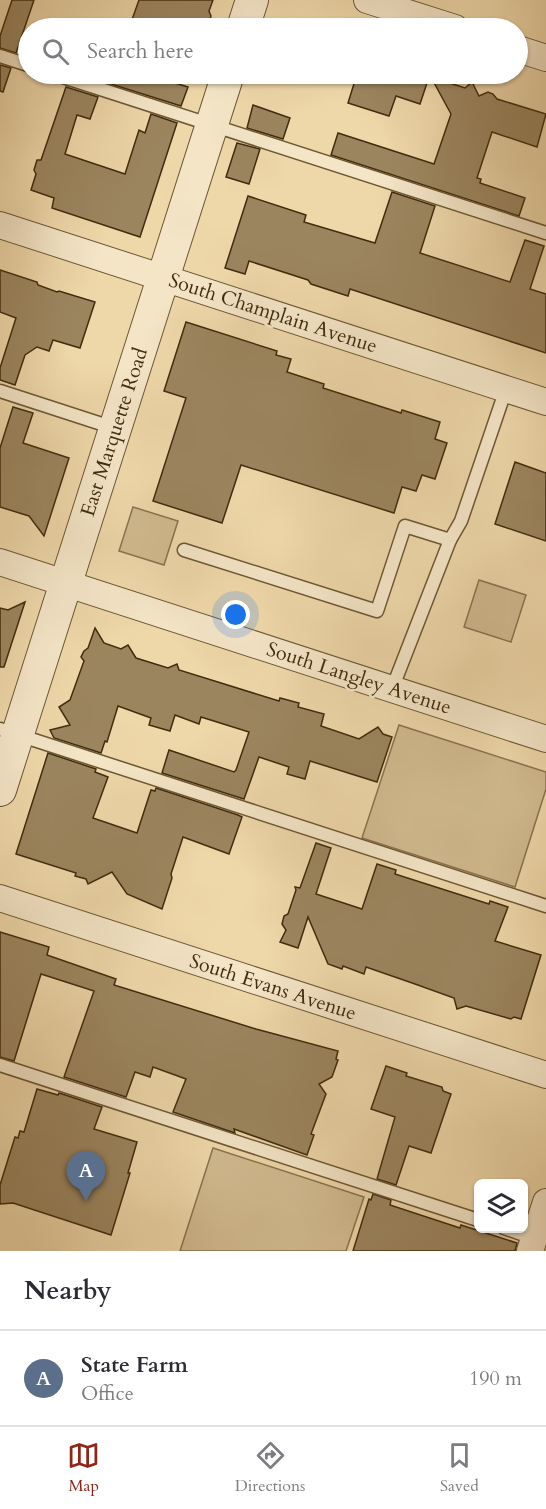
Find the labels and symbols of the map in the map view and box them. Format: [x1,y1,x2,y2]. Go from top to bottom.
street label: South Champlain Avenue [165,266,381,360]
street label: East Marquette Road [74,344,154,520]
your location [221,600,250,629]
street label: South Langley Avenue [263,635,455,721]
street label: South Evans Avenue [186,947,360,1027]
pin: A [66,1152,106,1201]

